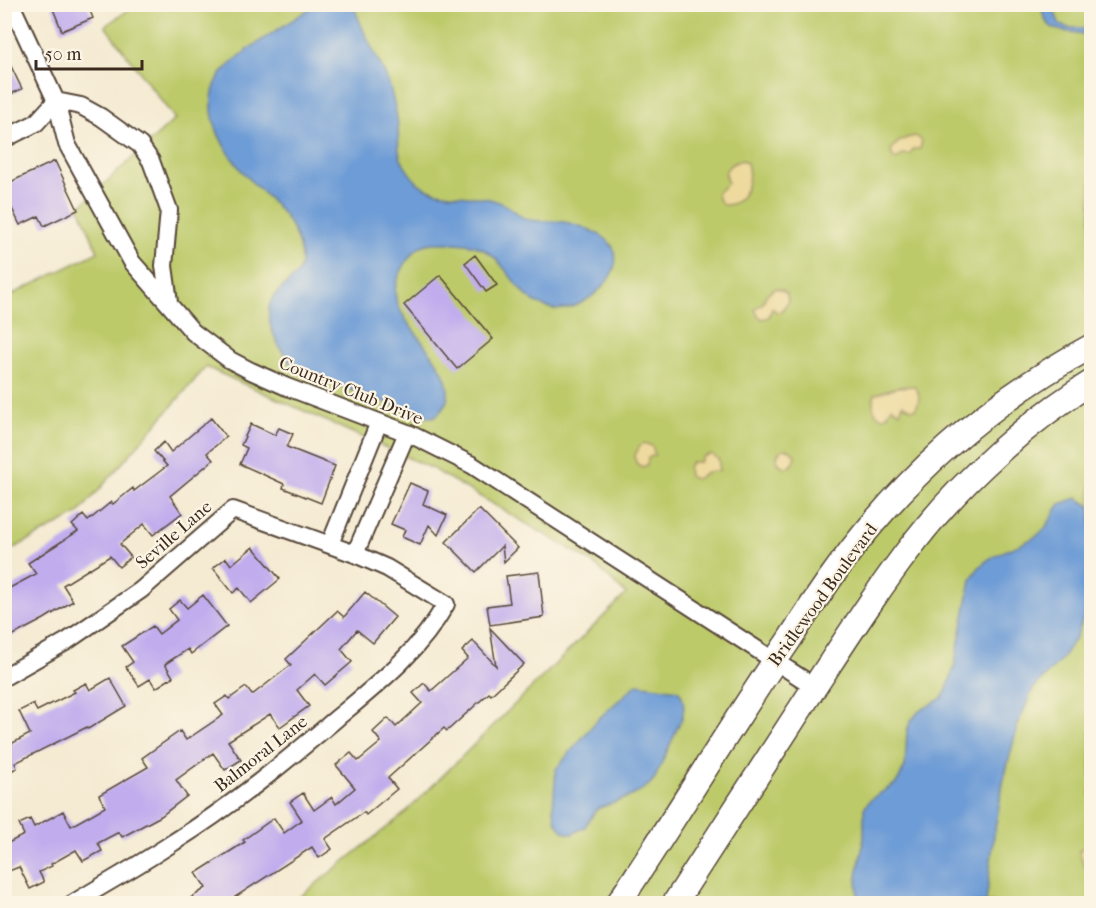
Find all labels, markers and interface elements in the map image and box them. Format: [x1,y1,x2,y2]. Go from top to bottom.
scale bar [36,33,142,71]
text: 50 m [45,44,82,65]
street label: Country Club Drive [276,353,426,430]
street label: Seville Lane [132,496,216,574]
street label: Bridlewood Boulevard [764,519,882,671]
street label: Balmoral Lane [210,711,312,797]

